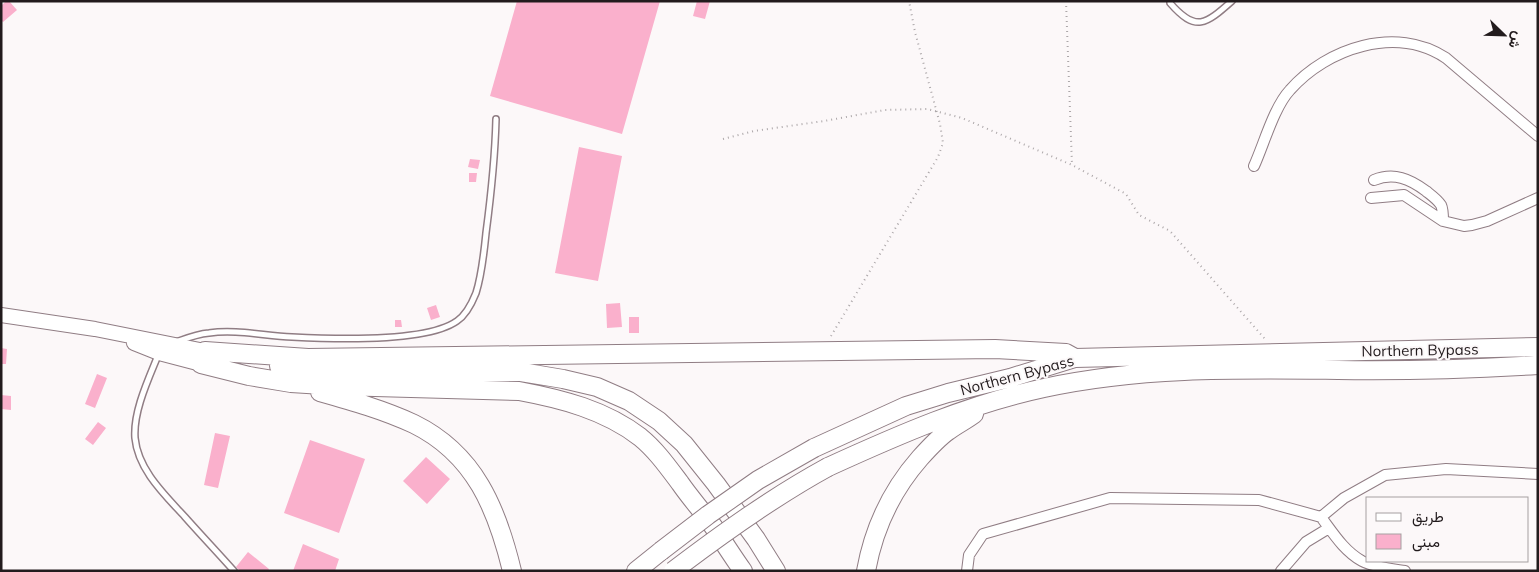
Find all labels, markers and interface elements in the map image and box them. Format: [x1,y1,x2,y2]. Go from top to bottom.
north arrow [1479,10,1529,60]
text: ش [1504,29,1528,51]
street label: Northern Bypass [1361,339,1479,361]
street label: Northern Bypass [958,351,1076,399]
legend [1366,497,1529,562]
text: طريق [1412,507,1444,527]
text: مبنى [1412,532,1440,552]

